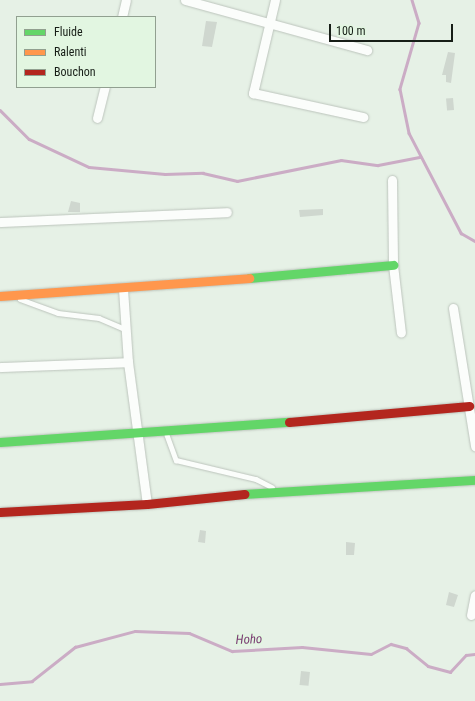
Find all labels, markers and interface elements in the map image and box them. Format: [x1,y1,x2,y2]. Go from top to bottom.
legend [16,16,156,88]
scale bar [331,16,455,42]
text: 100 m [336,24,366,38]
text: Fluide [54,25,83,39]
text: Ralenti [54,45,87,59]
text: Bouchon [54,65,96,79]
water label: Hoho [235,632,263,648]

